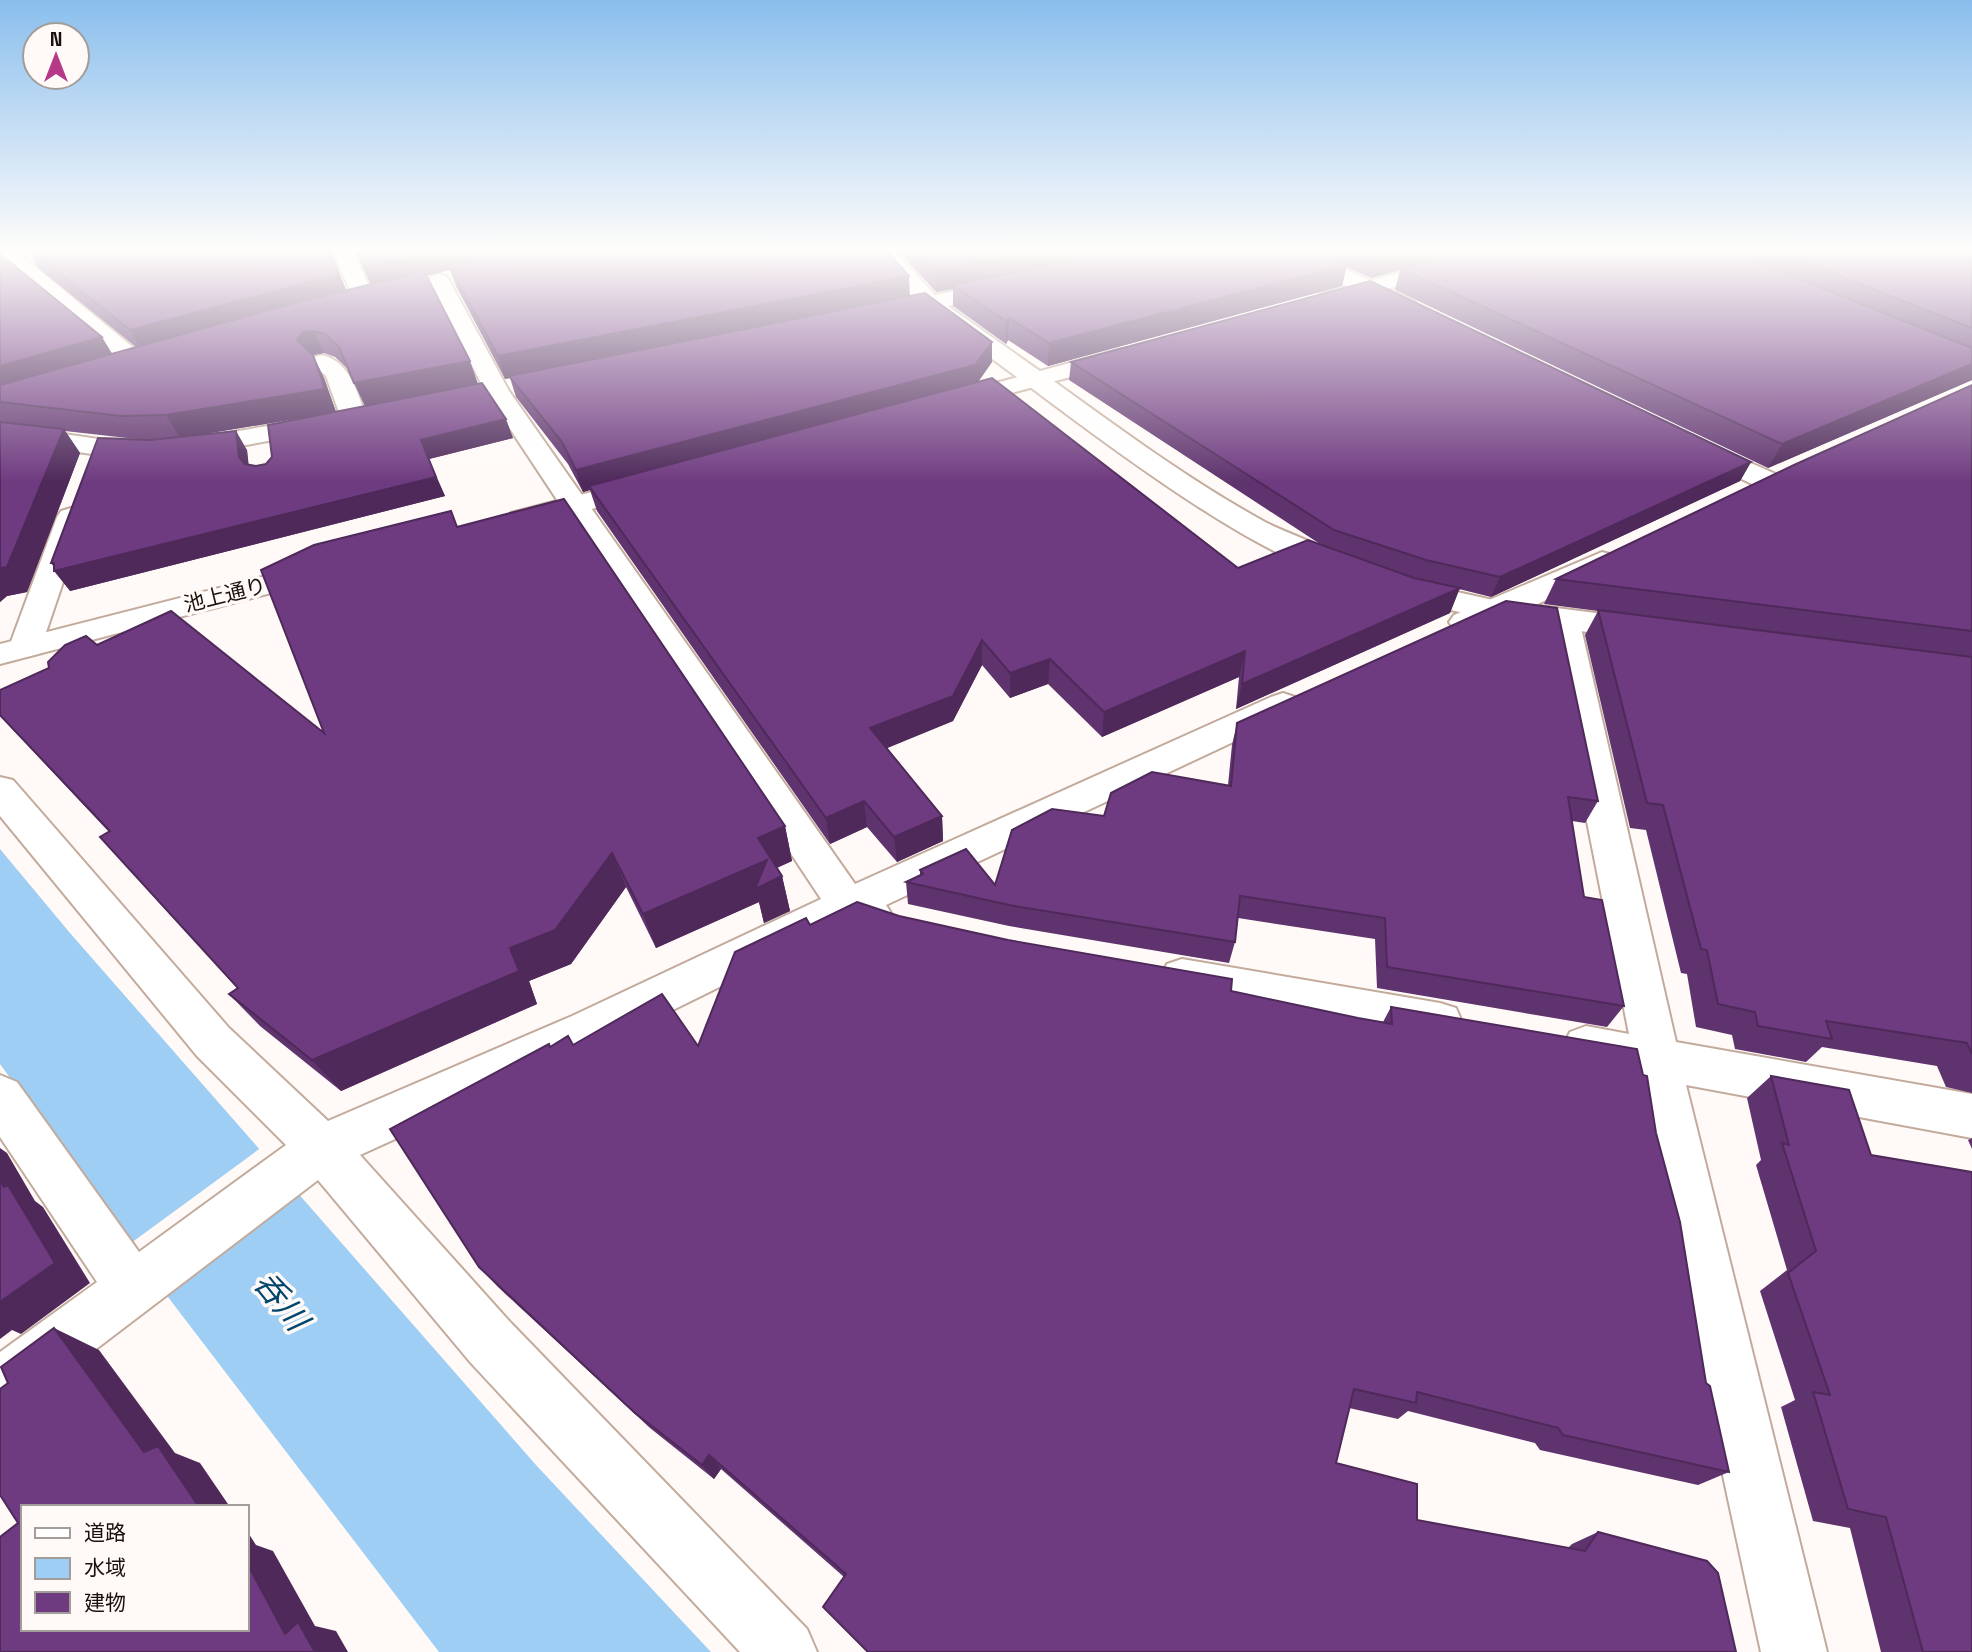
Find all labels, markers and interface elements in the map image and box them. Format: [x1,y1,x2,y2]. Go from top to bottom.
north arrow [21,21,91,91]
text: N [50,27,62,52]
street label: 池上通り [181,571,269,618]
water label: 呑川 [245,1264,319,1341]
legend [21,1505,248,1631]
text: 道路 [84,1519,126,1546]
text: 水域 [84,1554,126,1581]
text: 建物 [84,1589,126,1616]

